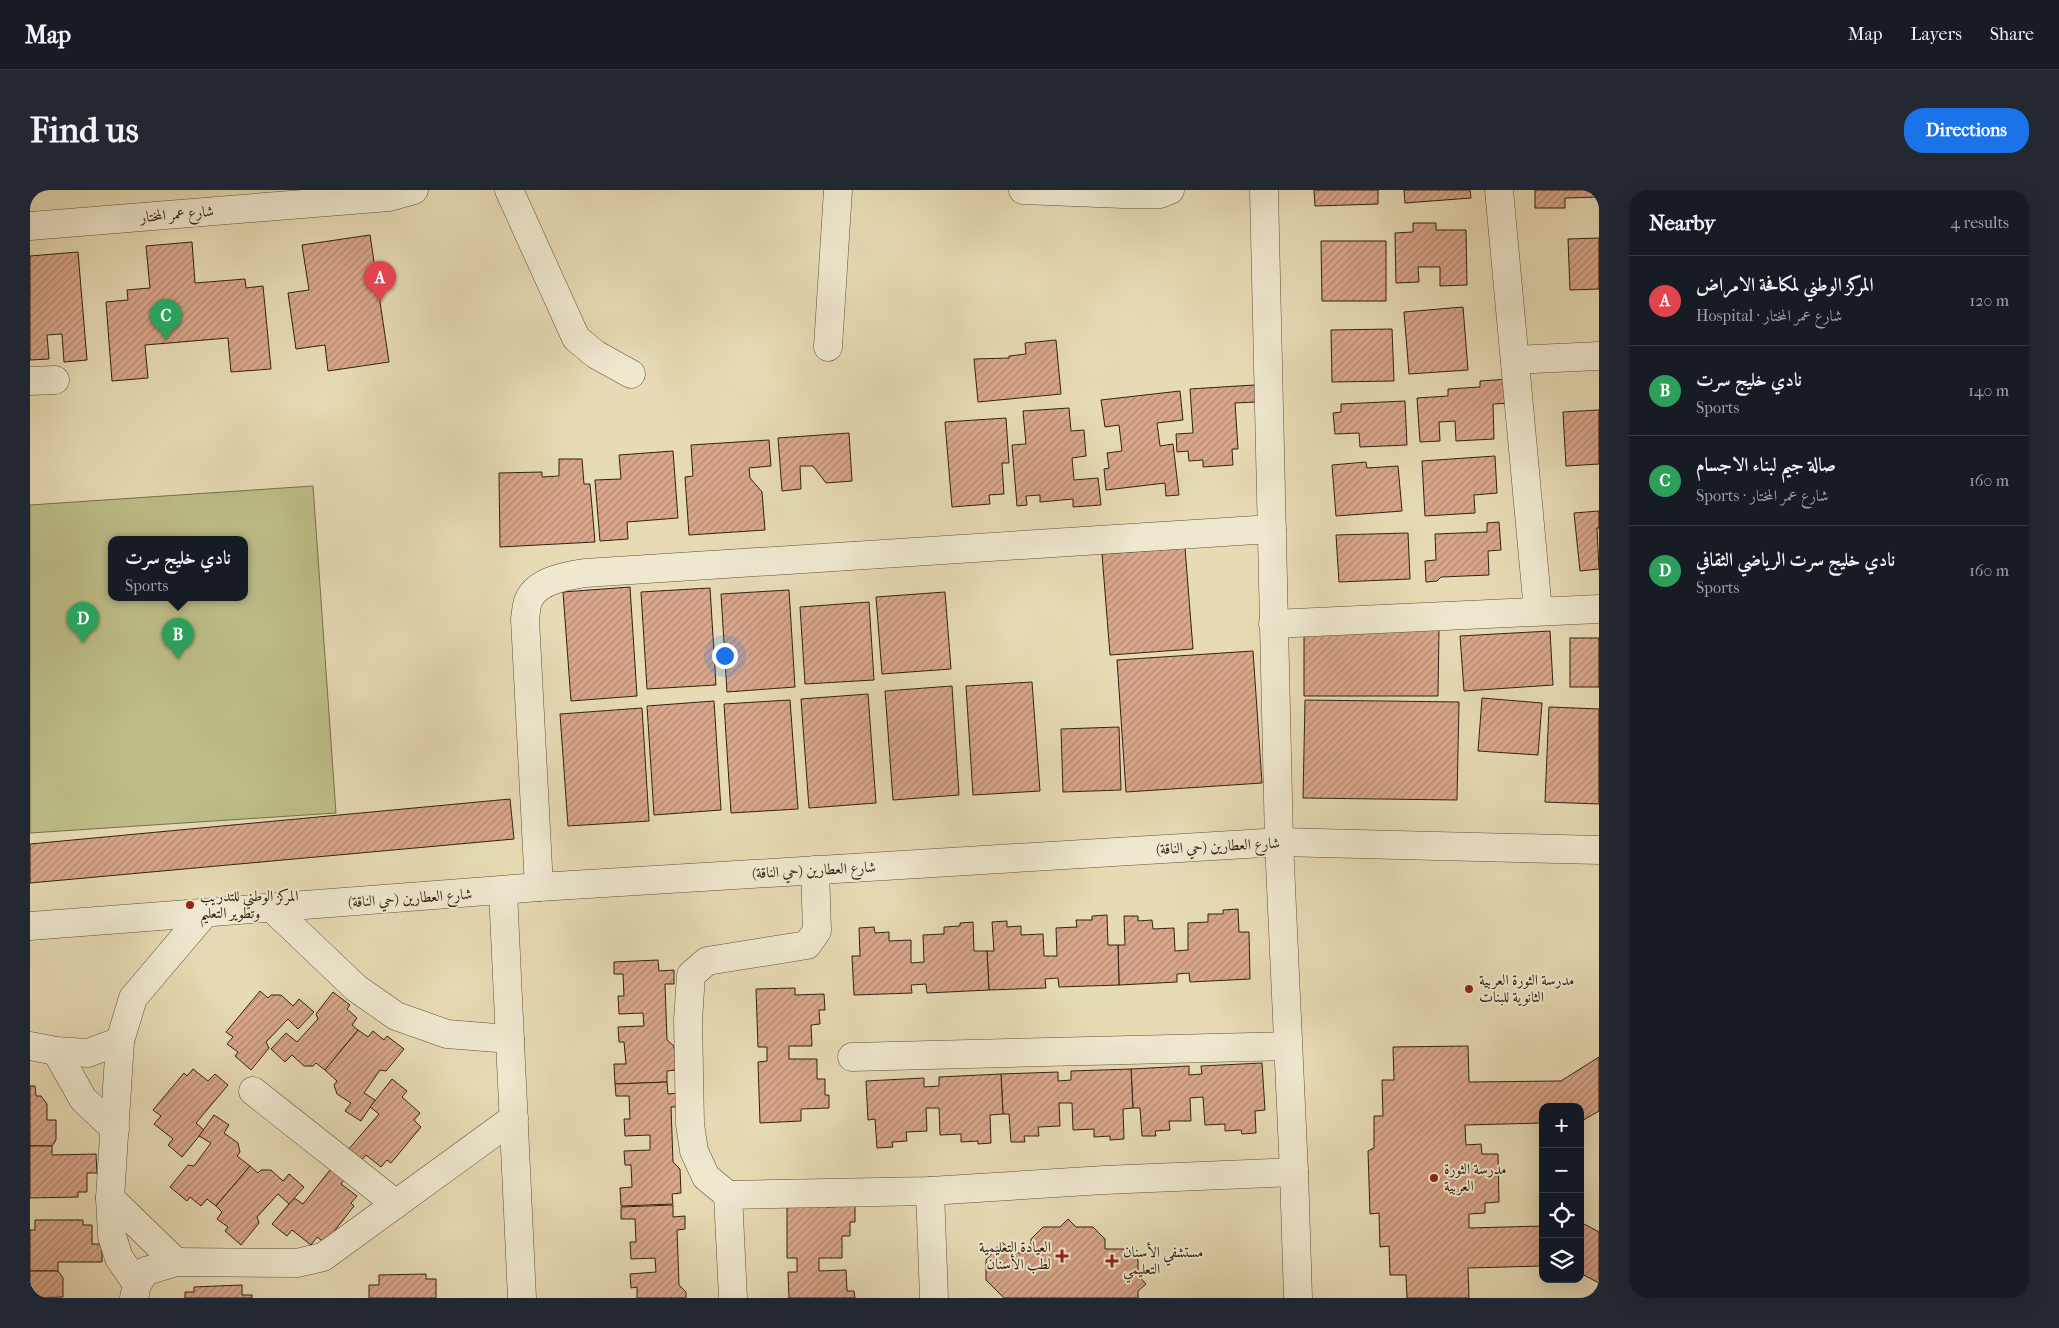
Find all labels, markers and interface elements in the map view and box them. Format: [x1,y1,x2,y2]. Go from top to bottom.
text: Map [25,21,71,49]
text: Map [1848,24,1882,45]
text: Layers [1910,24,1962,45]
text: Share [1990,24,2034,45]
button: Directions [1904,108,2029,153]
text: Find us [30,110,139,151]
street label: شارع عمر المختار [137,202,215,230]
text: Nearby [1649,211,1715,235]
text: 4 results [1951,213,2009,232]
pin: A [364,261,396,302]
text: المركز الوطني لمكافحة الامراض [1696,274,1874,296]
text: A [1660,291,1670,310]
text: 120 m [1970,291,2009,310]
pin: C [150,299,182,340]
text: Hospital · شارع عمر المختار [1696,306,1842,325]
text: نادي خليج سرت [1696,369,1802,391]
text: B [1660,381,1670,400]
text: 140 m [1968,381,2009,400]
text: Sports [1696,398,1739,417]
text: صالة جيم لبناء الاجسام [1696,454,1836,476]
text: C [1660,471,1670,490]
text: 160 m [1969,471,2009,490]
text: Sports · شارع عمر المختار [1696,486,1829,505]
popup [108,536,248,601]
text: نادي خليج سرت [125,547,231,569]
text: نادي خليج سرت الرياضي الثقافي [1696,549,1895,571]
text: D [1659,561,1671,580]
text: 160 m [1969,561,2009,580]
text: Sports [125,576,169,595]
text: Sports [1696,578,1739,597]
pin: D [67,602,99,643]
pin: B [162,618,194,659]
your location [712,643,738,669]
street label: شارع العطارين (حي الناقة) [1155,834,1281,862]
street label: شارع العطارين (حي الناقة) [751,858,877,886]
street label: شارع العطارين (حي الناقة) [347,885,473,915]
place label: المركز الوطني للتدريب وتطوير التعليم [200,887,299,928]
marker: المركز الوطني للتدريب وتطوير التعليم [184,899,196,911]
place label: مدرسة الثورة العربية الثانوية للبنات [1479,971,1574,1006]
marker: مدرسة الثورة العربية الثانوية للبنات [1463,983,1475,995]
map controls [1539,1103,1584,1283]
button: + [1539,1103,1584,1148]
button: − [1539,1148,1584,1193]
place label: مدرسة الثورة العربية [1444,1160,1507,1196]
marker: مدرسة الثورة العربية [1428,1172,1440,1184]
button: locate [1539,1193,1584,1238]
place label: العيادة التعليمية لطب الأسنان [979,1238,1051,1274]
button: layers [1539,1238,1584,1283]
place label: مستشفي الأسنان التعليمي [1123,1241,1203,1283]
marker: العيادة التعليمية لطب الأسنان [1055,1249,1069,1263]
marker: مستشفي الأسنان التعليمي [1105,1254,1119,1268]

